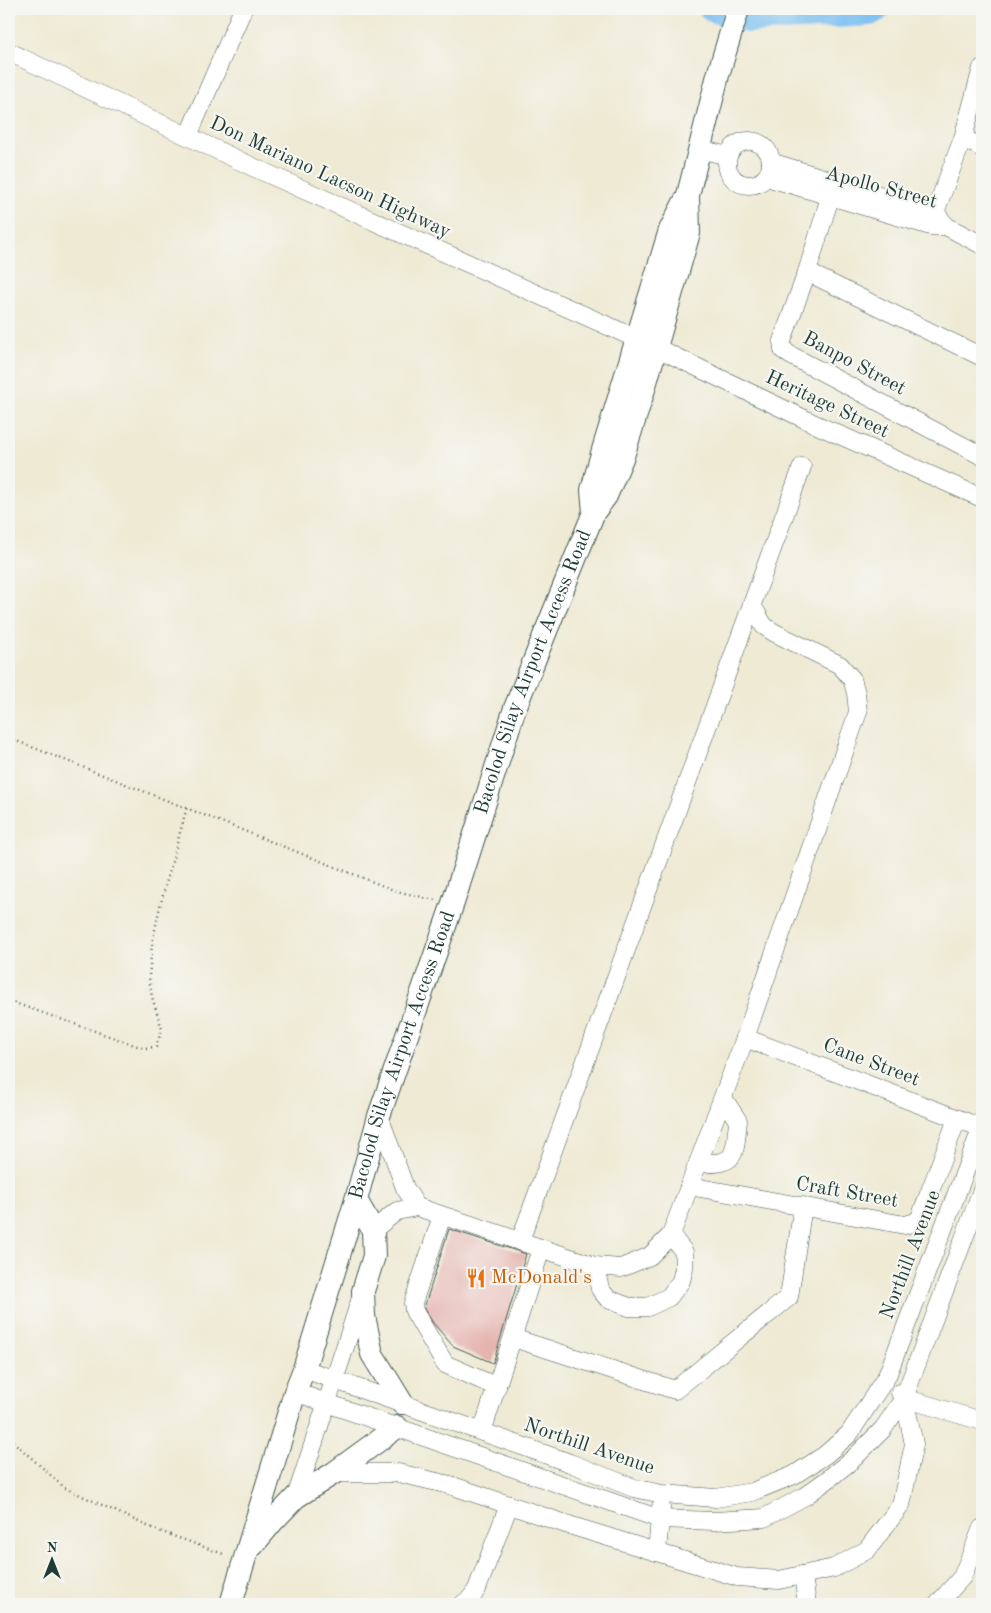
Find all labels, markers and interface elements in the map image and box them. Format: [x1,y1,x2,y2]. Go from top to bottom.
street label: Don Mariano Lacson Highway [206,113,454,243]
street label: Apollo Street [823,163,939,213]
street label: Banpo Street [799,329,909,399]
street label: Heritage Street [762,368,892,442]
street label: Bacolod Silay Airport Access Road [472,527,596,817]
street label: Bacolod Silay Airport Access Road [347,909,459,1202]
street label: Cane Street [820,1035,922,1091]
street label: Craft Street [794,1174,900,1212]
street label: Northill Avenue [877,1188,945,1322]
restaurant icon: McDonald's [465,1267,487,1289]
place label: McDonald's [491,1268,592,1288]
street label: Northill Avenue [521,1415,657,1479]
north arrow [28,1536,78,1586]
text: N [47,1541,58,1555]

